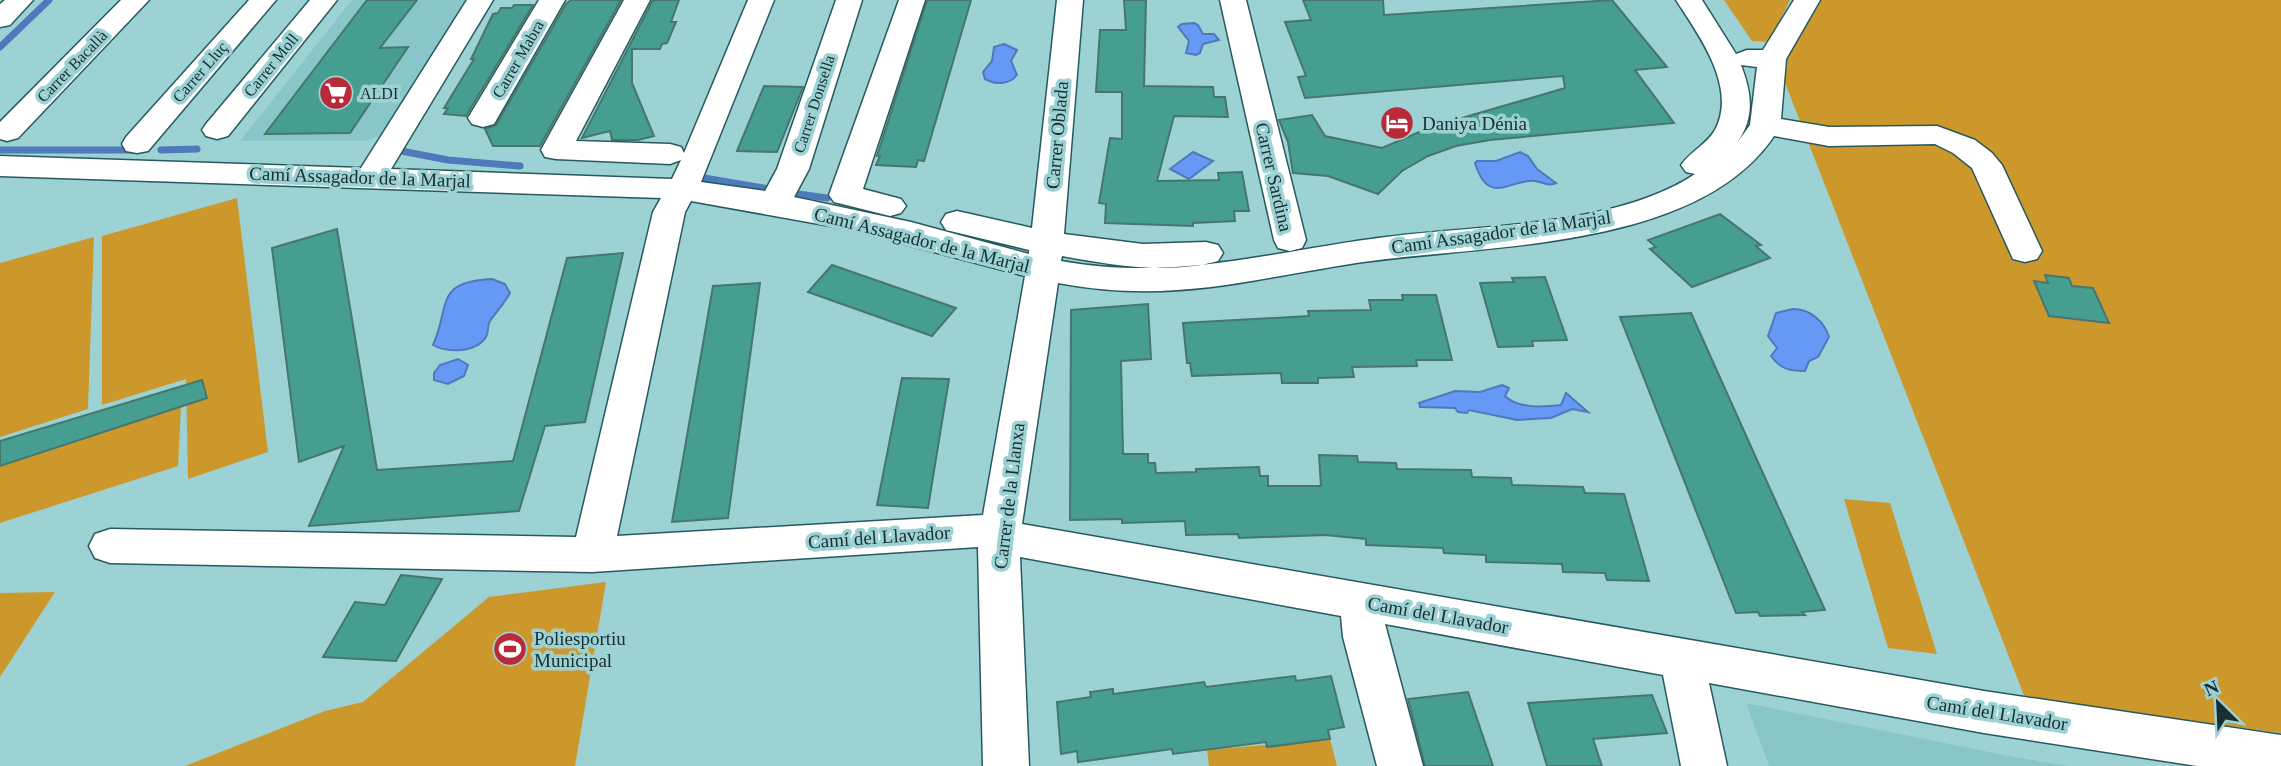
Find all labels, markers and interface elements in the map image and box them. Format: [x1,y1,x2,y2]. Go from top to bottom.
street label: Carrer Mabra [489,17,547,101]
street label: Carrer Bacallà [34,27,110,105]
street label: Carrer Moll [240,30,302,100]
street label: Carrer Lluç [169,38,232,106]
street label: Carrer Donsella [790,53,838,155]
supermarket icon: ALDI [317,74,355,112]
street label: Carrer Oblada [1042,80,1072,190]
place label: ALDI [360,85,398,102]
hotel icon: Daniya Dénia [1378,104,1416,142]
place label: Daniya Dénia [1422,113,1528,134]
street label: Carrer Sardina [1251,120,1297,234]
street label: Camí Assagador de la Marjal [249,163,471,191]
street label: Camí Assagador de la Marjal [812,203,1032,277]
street label: Camí Assagador de la Marjal [1390,206,1612,258]
street label: Carrer de la Llanxa [990,421,1028,570]
street label: Camí del Llavador [807,522,951,552]
street label: Camí del Llavador [1366,592,1511,638]
place label: Poliesportiu Municipal [534,628,626,671]
sports icon: Poliesportiu Municipal [491,630,529,668]
north arrow [2183,668,2253,738]
text: N [2201,675,2222,700]
street label: Camí del Llavador [1925,691,2070,735]

